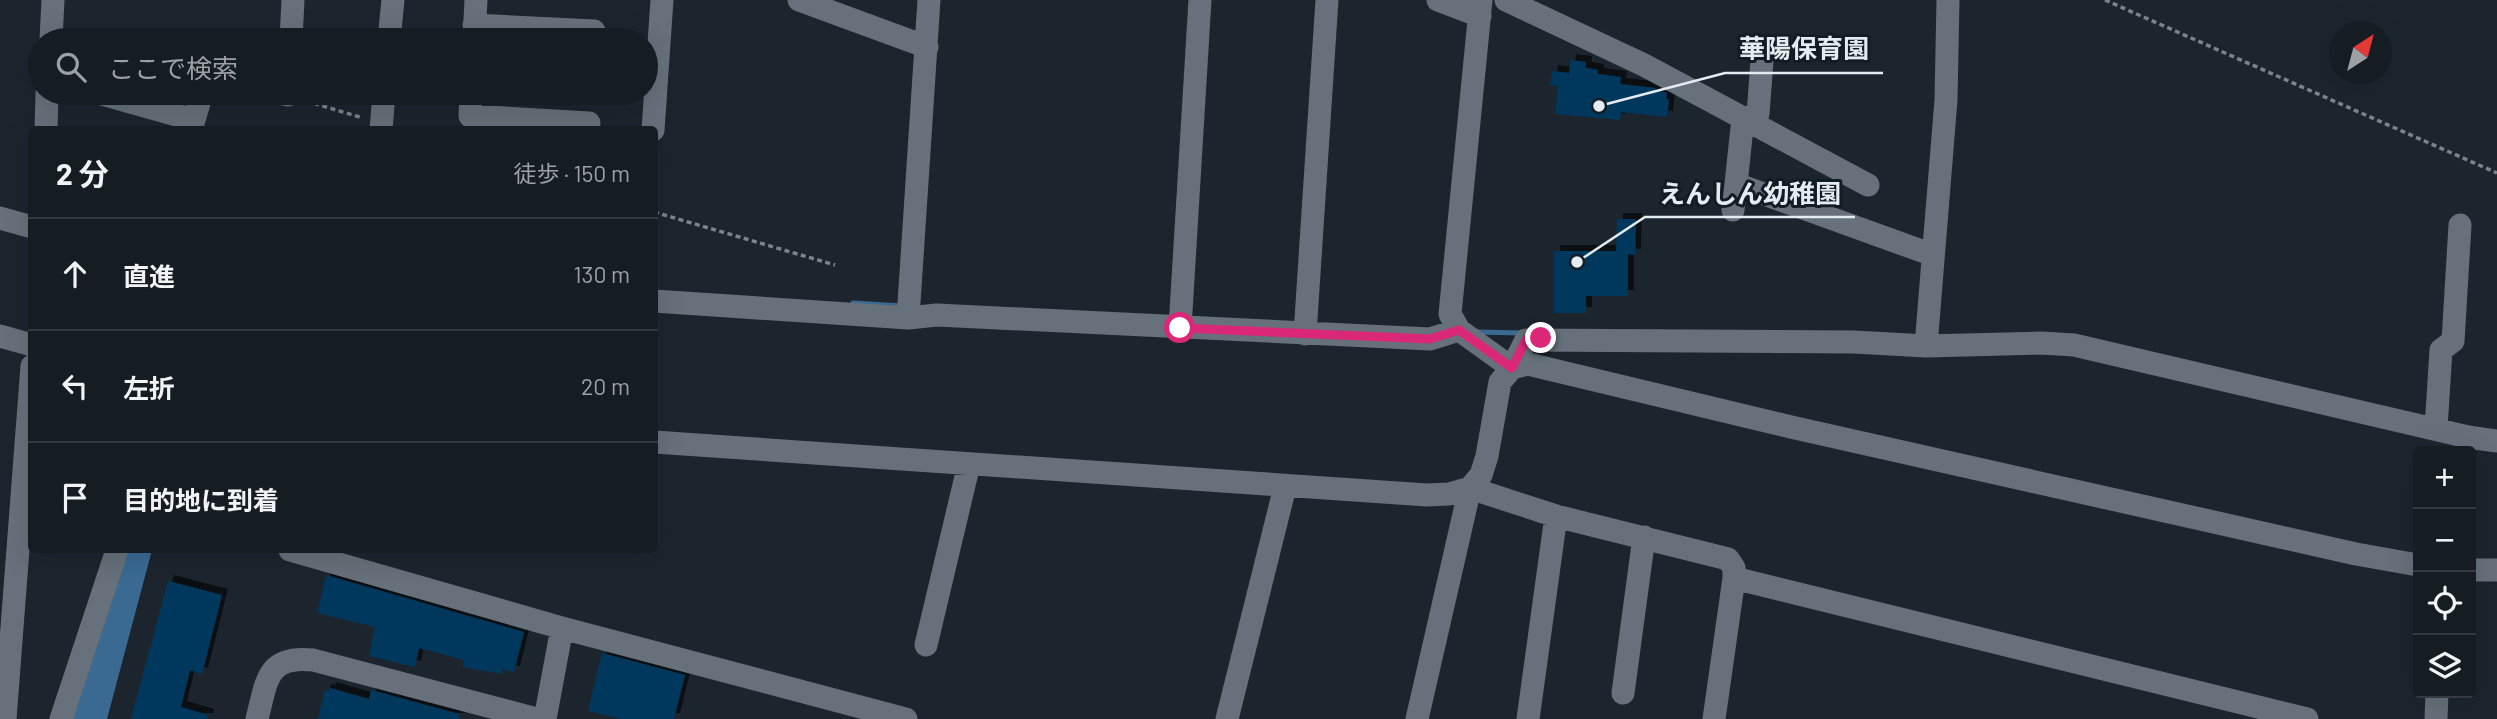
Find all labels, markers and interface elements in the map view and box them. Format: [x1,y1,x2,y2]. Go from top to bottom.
north arrow [2329,21,2392,84]
callout: 華陽保育園 [1725,26,1883,73]
search box [28,28,658,105]
text: 華陽保育園 [1739,32,1869,63]
icon: search [52,48,90,86]
text: ここで検索 [108,52,238,83]
text: 2 分 [56,155,109,191]
text: 徒歩 · 150 m [513,159,630,187]
callout: えんしん幼稚園 [1645,170,1855,217]
text: えんしん幼稚園 [1659,177,1841,208]
icon: ahead [56,255,94,293]
text: 直進 [123,260,175,291]
text: 130 m [573,260,630,288]
route start [1164,312,1195,343]
route end [1525,322,1556,353]
icon: left [56,367,94,405]
text: 左折 [123,372,175,403]
text: 20 m [581,372,630,400]
map controls [2413,446,2476,698]
button: + [2413,446,2476,509]
icon: arrive [56,479,94,517]
text: 目的地に到着 [123,484,279,515]
button: − [2413,509,2476,572]
button: locate [2413,572,2476,635]
button: layers [2413,635,2476,698]

